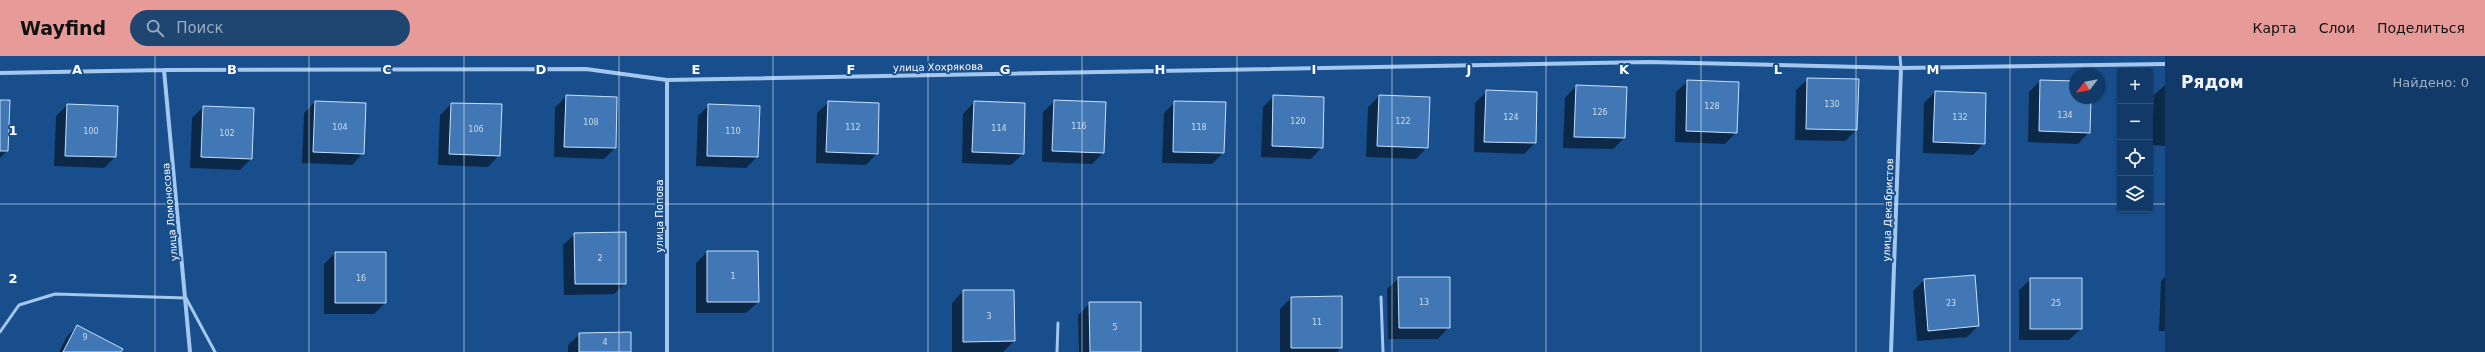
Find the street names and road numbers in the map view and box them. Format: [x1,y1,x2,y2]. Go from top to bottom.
street label: улица Хохрякова [893,61,983,73]
street label: улица Декабристов [1881,158,1895,262]
street label: улица Ломоносова [160,162,180,262]
street label: улица Попова [654,179,665,253]

